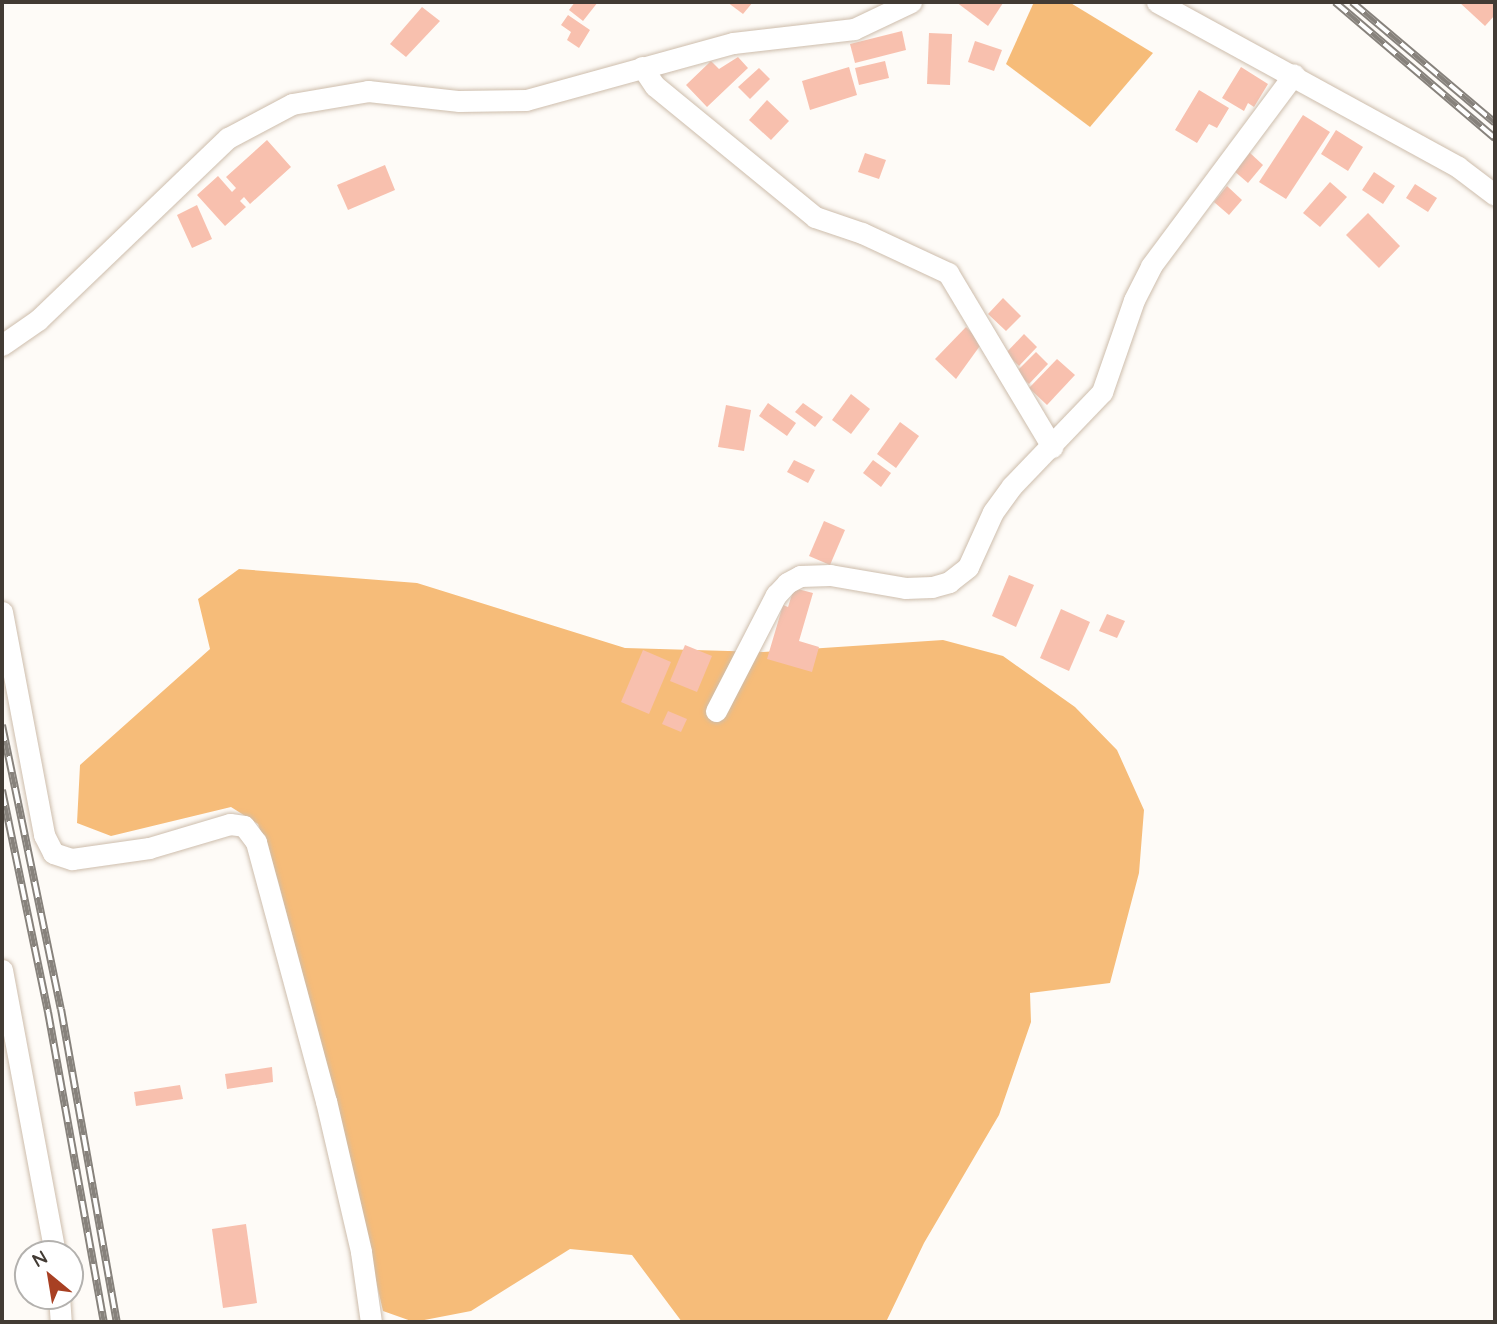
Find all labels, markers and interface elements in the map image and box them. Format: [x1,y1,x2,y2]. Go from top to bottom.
north arrow [14,1240,84,1310]
text: N [27,1245,52,1272]

